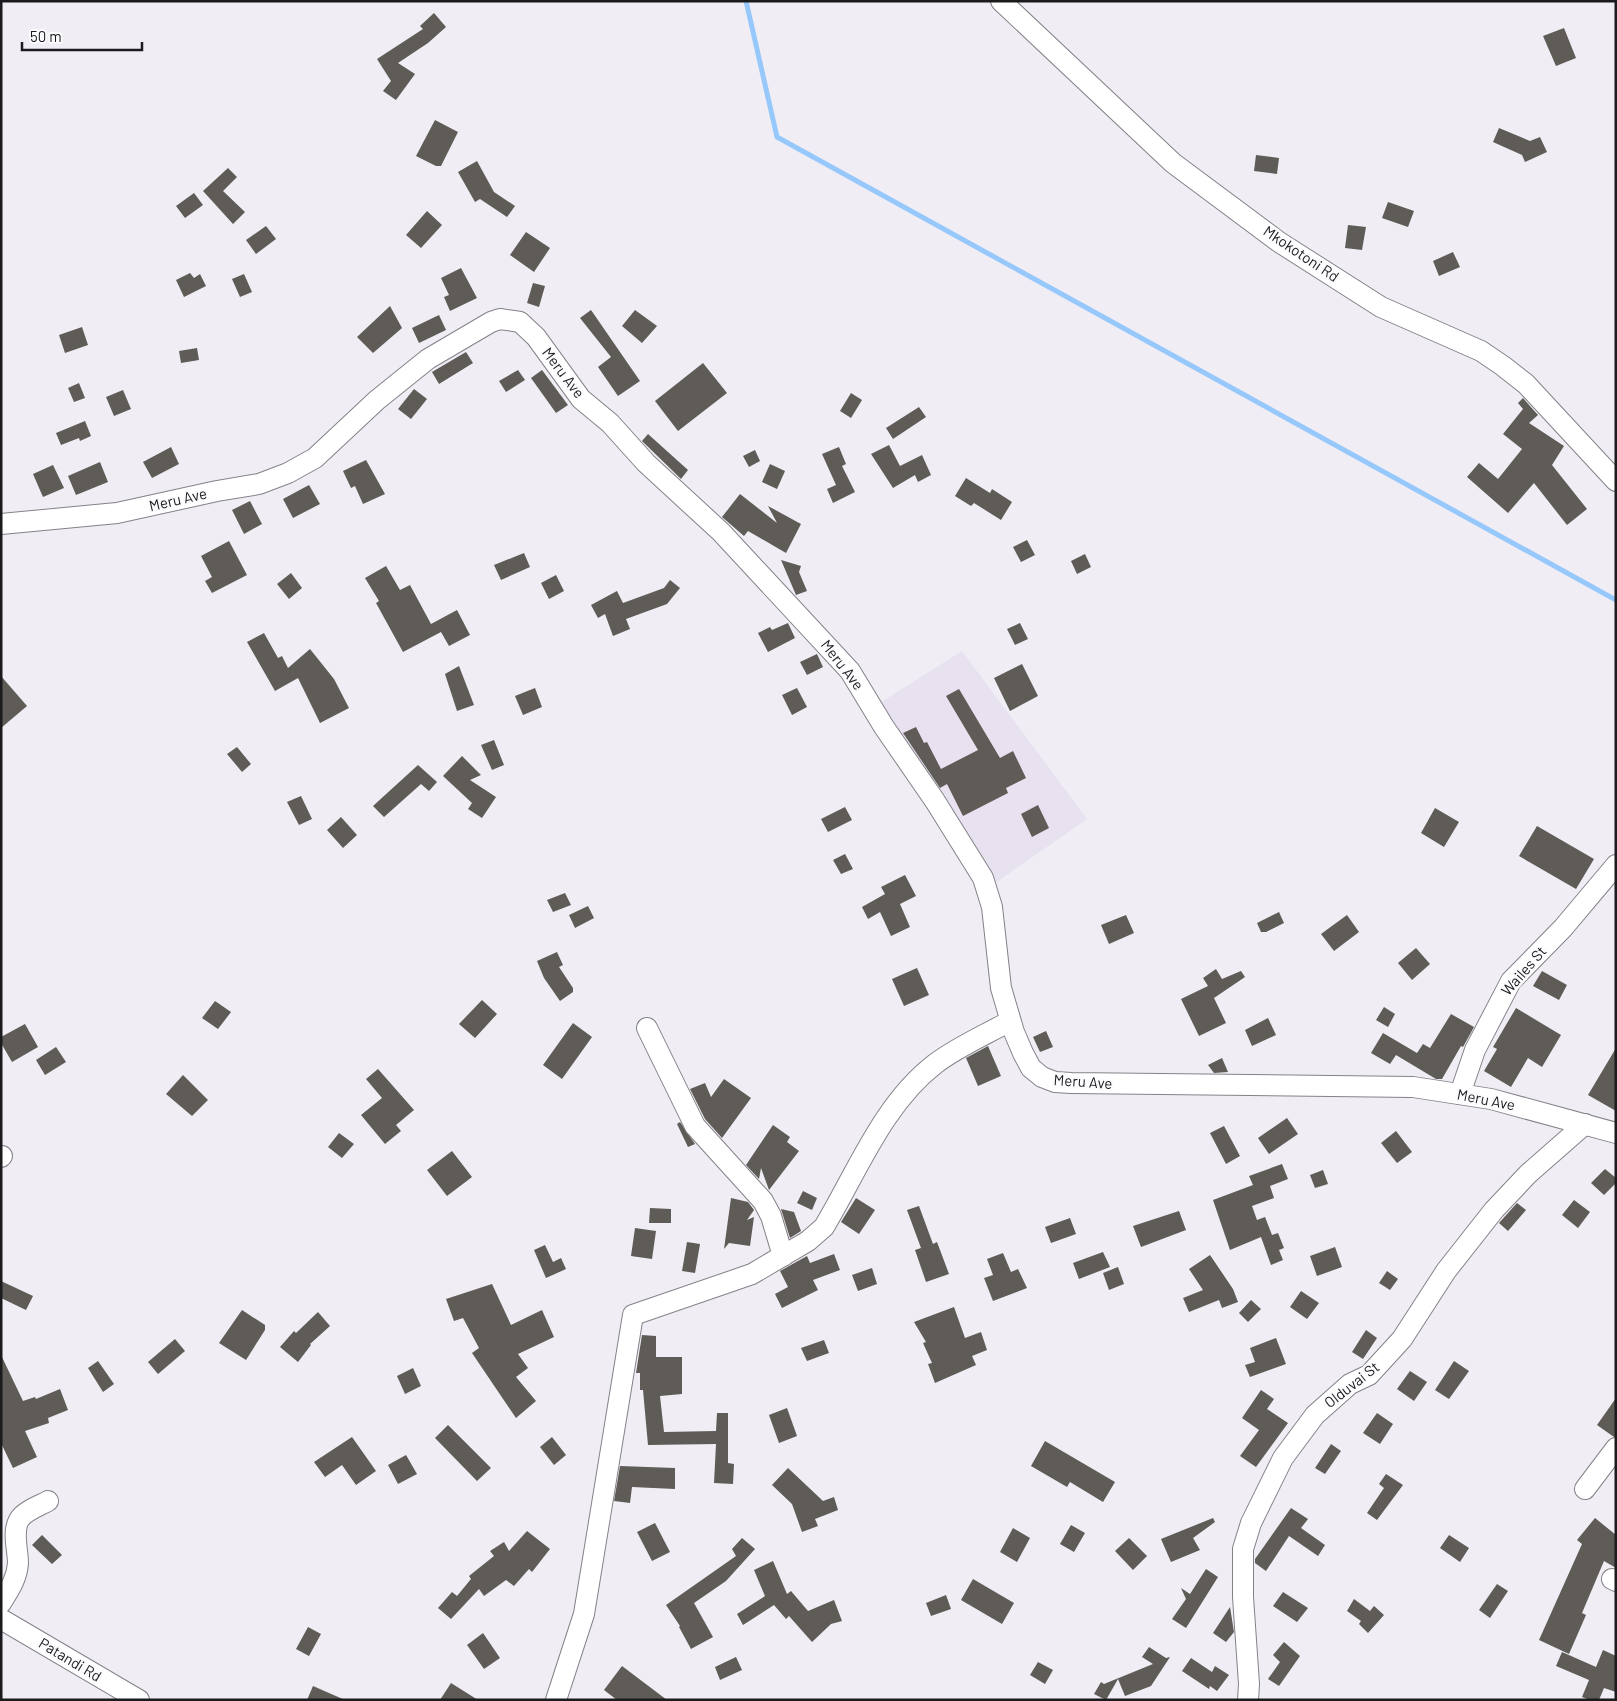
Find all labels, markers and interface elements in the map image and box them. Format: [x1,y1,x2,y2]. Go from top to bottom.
scale bar [22,20,142,52]
text: 50 m [30,27,62,45]
street label: Mkokotoni Rd [1260,221,1343,285]
street label: Meru Ave [539,344,589,401]
street label: Meru Ave [147,484,208,514]
street label: Meru Ave [818,636,868,693]
street label: Wailes St [1497,942,1550,999]
street label: Meru Ave [1053,1070,1113,1092]
street label: Meru Ave [1456,1085,1517,1113]
street label: Olduvai St [1320,1357,1382,1411]
street label: Patandi Rd [36,1633,105,1685]

